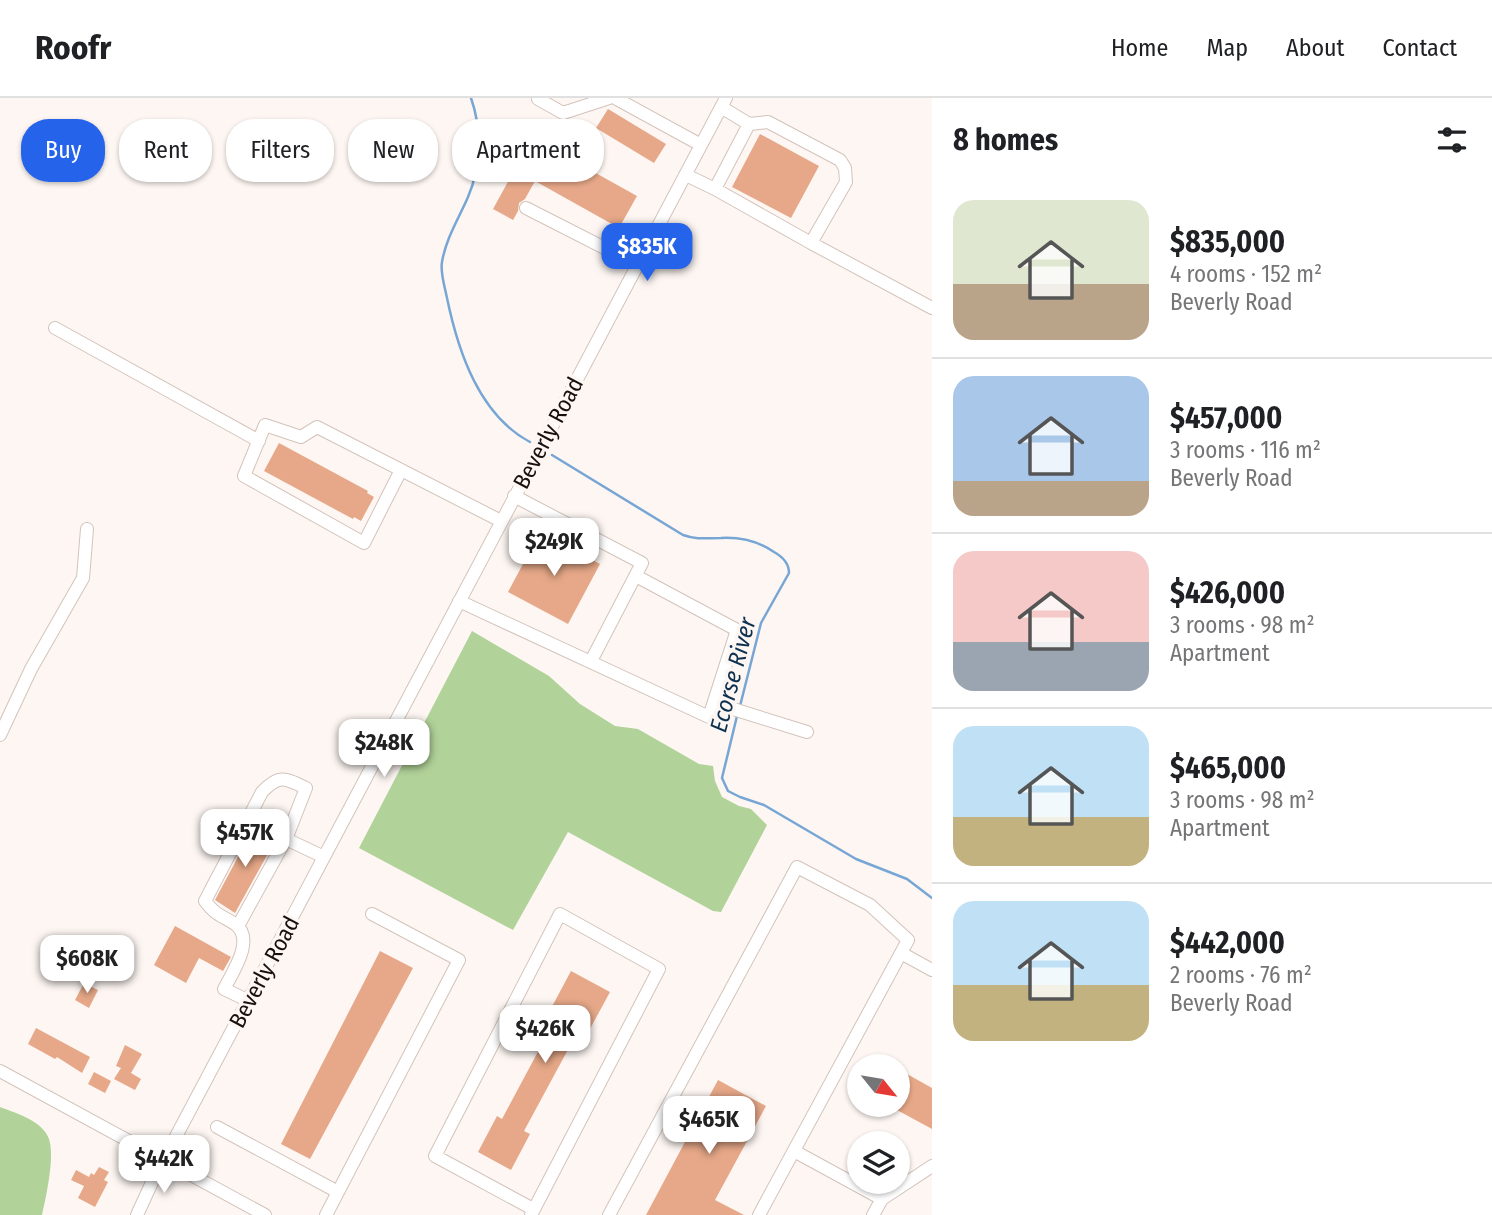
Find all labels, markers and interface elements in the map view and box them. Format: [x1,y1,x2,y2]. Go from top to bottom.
text: Roofr [35,28,111,68]
text: Home [1111,34,1168,62]
text: Map [1206,34,1248,62]
text: About [1286,34,1344,62]
text: Contact [1382,34,1457,62]
chip: Buy [21,119,105,182]
chip: Rent [119,119,212,182]
chip: Filters [226,119,334,182]
chip: New [348,119,438,182]
chip: Apartment [452,119,604,182]
icon: filters [1433,121,1471,159]
text: 8 homes [953,122,1058,158]
pin: $835K [598,223,696,283]
text: $835,000 [1170,224,1285,260]
icon: home [1009,228,1093,312]
text: $835K [617,232,677,260]
text: 4 rooms · 152 m² [1170,260,1322,288]
text: Beverly Road [1170,288,1293,316]
street label: Beverly Road [507,372,589,494]
text: $457,000 [1170,400,1282,436]
icon: home [1009,404,1093,488]
text: 3 rooms · 116 m² [1170,436,1321,464]
text: Beverly Road [1170,464,1293,492]
pin: $249K [505,518,603,578]
text: $249K [525,527,583,555]
text: $426,000 [1170,575,1285,611]
icon: home [1009,579,1093,663]
text: 3 rooms · 98 m² [1170,611,1315,639]
water label: Ecorse River [704,614,762,735]
text: Apartment [1170,639,1270,667]
pin: $248K [335,720,433,779]
text: $248K [355,728,413,756]
text: $465,000 [1170,750,1286,786]
icon: home [1009,754,1093,838]
text: 3 rooms · 98 m² [1170,786,1315,814]
pin: $457K [196,810,294,869]
text: Apartment [1170,814,1270,842]
text: $457K [217,818,273,846]
street label: Beverly Road [223,911,305,1033]
text: $442,000 [1170,925,1285,961]
icon: home [1009,929,1093,1013]
pin: $608K [38,936,136,995]
text: $608K [56,944,118,972]
text: 2 rooms · 76 m² [1170,961,1312,989]
text: Beverly Road [1170,989,1293,1017]
pin: $426K [496,1006,594,1065]
text: $426K [515,1014,575,1042]
north arrow [847,1054,910,1116]
map controls [847,1054,910,1194]
pin: $465K [660,1096,758,1156]
text: $465K [679,1105,739,1133]
button: layers [847,1131,910,1194]
pin: $442K [115,1136,213,1195]
text: $442K [135,1144,193,1172]

